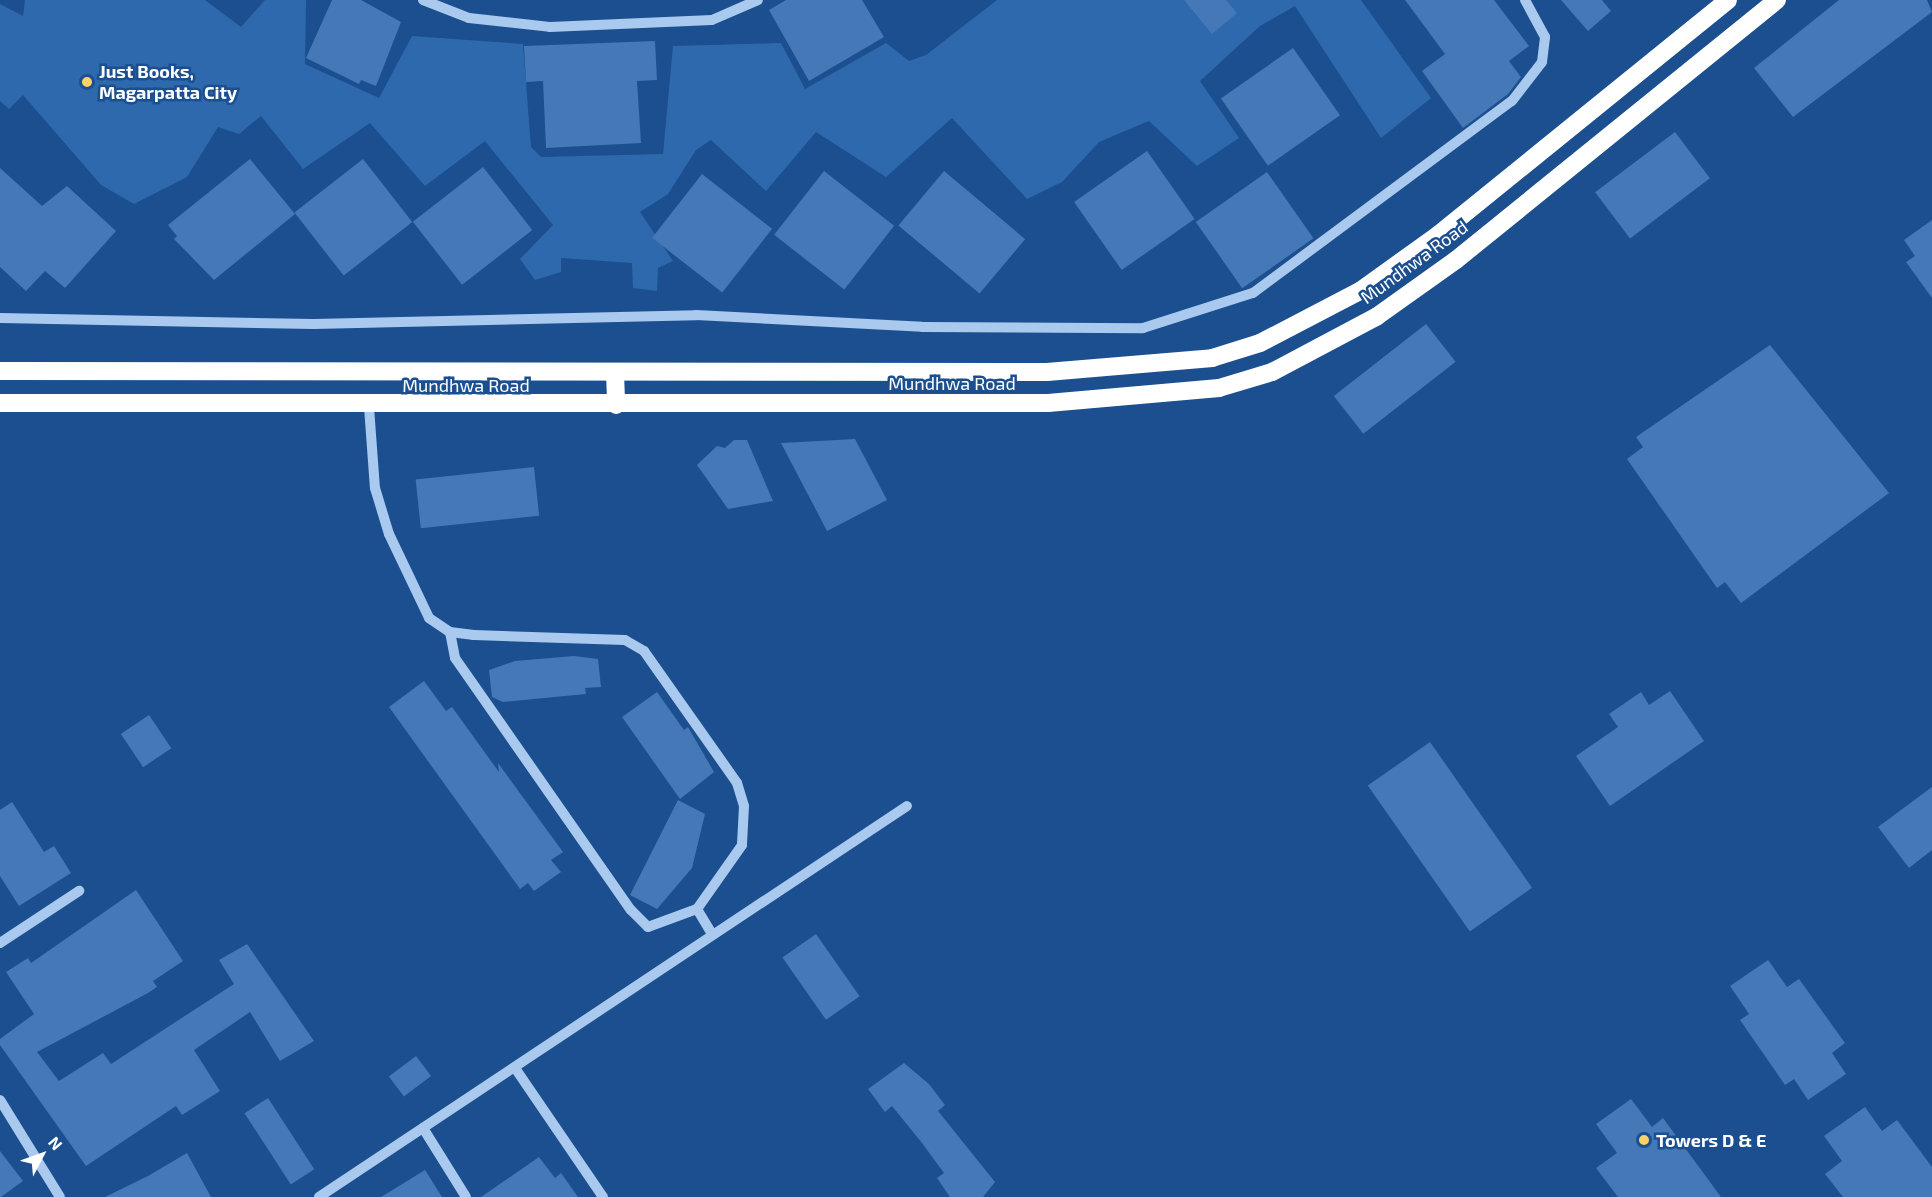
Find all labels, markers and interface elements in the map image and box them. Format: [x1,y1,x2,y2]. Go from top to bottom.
place label: Just Books, Magarpatta City [99,61,237,104]
marker: Just Books, Magarpatta City [80,75,94,89]
street label: Mundhwa Road [1356,216,1472,308]
street label: Mundhwa Road [888,372,1016,394]
street label: Mundhwa Road [402,374,530,396]
north arrow [12,1125,72,1185]
place label: Towers D & E [1656,1129,1766,1151]
text: N [45,1132,67,1153]
marker: Towers D & E [1637,1133,1651,1147]

